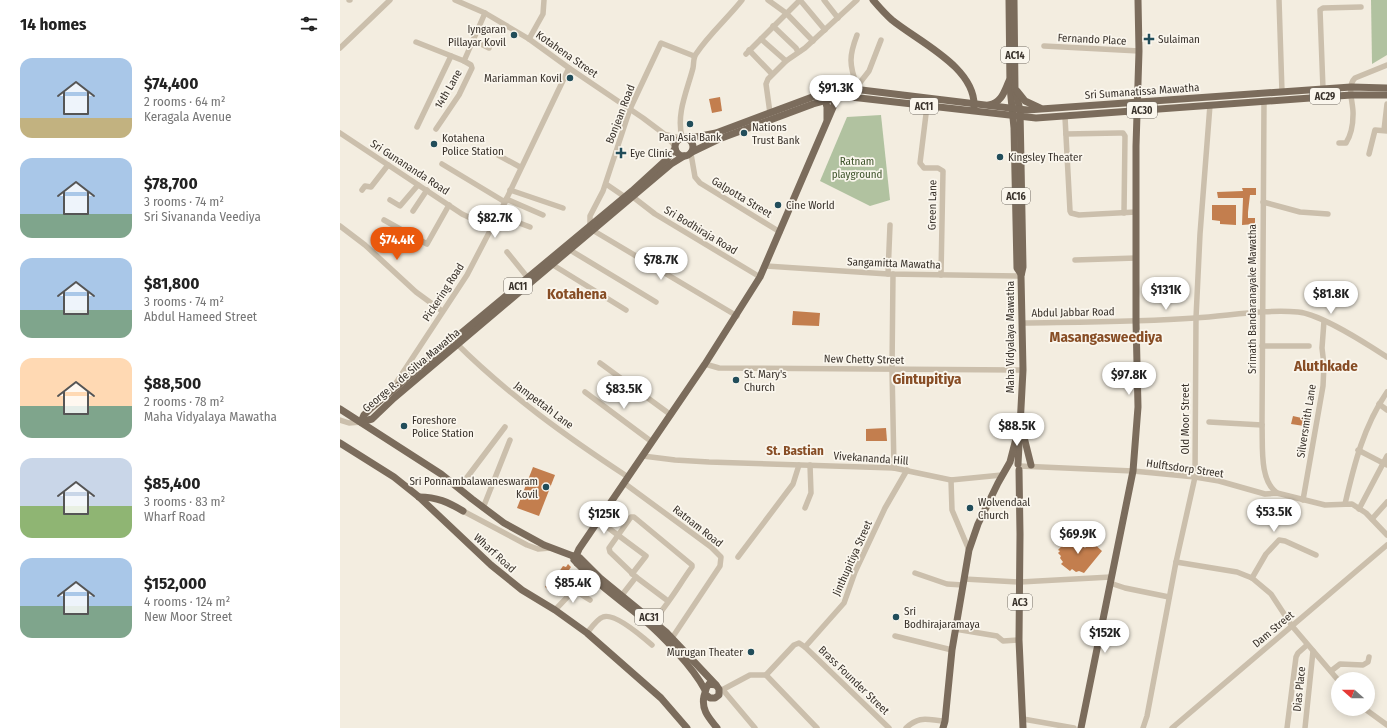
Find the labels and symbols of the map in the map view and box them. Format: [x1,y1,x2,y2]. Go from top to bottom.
place label: Iyngaran Pillayar Kovil [448,23,506,49]
street label: Kotahena Street [533,28,600,81]
marker: Iyngaran Pillayar Kovil [509,30,519,40]
street label: Fernando Place [1057,31,1127,48]
marker: Sulaiman [1143,33,1155,45]
place label: Sulaiman [1158,33,1200,46]
road number: AC14 [1001,47,1029,63]
street label: 14th Lane [432,67,465,111]
place label: Mariamman Kovil [484,72,562,85]
marker: Mariamman Kovil [565,73,575,83]
pin: $91.3K [803,75,869,109]
street label: Sri Sumanatissa Mawatha [1084,81,1200,102]
street label: Bonjean Road [603,83,638,146]
road number: AC29 [1310,88,1340,104]
road number: AC11 [910,98,938,114]
road number: AC30 [1127,102,1157,118]
marker: Pan Asia Bank [685,119,695,129]
place label: Nations Trust Bank [752,121,800,147]
marker: Nations Trust Bank [739,128,749,138]
place label: Pan Asia Bank [659,131,722,144]
place label: Kotahena Police Station [442,132,504,158]
street label: Sri Gunananda Road [368,137,452,198]
marker: Kotahena Police Station [429,139,439,149]
marker: Eye Clinic [615,147,627,159]
place label: Eye Clinic [630,147,673,160]
place label: Kingsley Theater [1008,151,1082,164]
marker: Kingsley Theater [995,152,1005,162]
park label: Ratnam playground [832,155,882,181]
street label: Galpotta Street [709,174,775,221]
street label: Green Lane [926,180,939,230]
road number: AC16 [1002,188,1030,204]
place label: Cine World [786,199,835,212]
marker: Cine World [773,200,783,210]
street label: Sri Bodhiraja Road [662,203,740,257]
pin: $82.7K [462,205,528,239]
street label: Srimath Bandaranayake Mawatha [1246,224,1259,374]
pin: $74.4K [364,227,430,261]
pin: $78.7K [628,247,694,281]
street label: Sangamitta Mawatha [847,255,941,272]
street label: Pickering Road [420,261,467,324]
pin: $131K [1138,277,1194,311]
road number: AC11 [504,278,532,294]
street label: Maha Vidyalaya Mawatha [1004,281,1017,393]
pin: $81.8K [1298,281,1364,315]
district label: Kotahena [547,285,607,303]
street label: Abdul Jabbar Road [1031,305,1115,320]
street label: George R. de Silva Mawatha [360,326,463,415]
district label: Masangasweediya [1050,328,1163,346]
street label: New Chetty Street [824,352,905,367]
district label: Aluthkade [1293,357,1358,375]
pin: $97.8K [1096,362,1162,396]
place label: St. Mary's Church [744,368,787,394]
district label: Gintupitiya [892,370,962,388]
marker: St. Mary's Church [731,375,741,385]
pin: $83.5K [591,376,657,410]
street label: Jampettah Lane [512,379,576,432]
street label: Old Moor Street [1179,383,1192,455]
street label: Silversmith Lane [1294,383,1319,459]
pin: $88.5K [984,413,1050,447]
place label: Foreshore Police Station [412,414,474,440]
marker: Foreshore Police Station [399,421,409,431]
district label: St. Bastian [766,443,824,458]
street label: Vivekananda Hill [833,449,909,468]
street label: Hulftsdorp Street [1145,457,1225,480]
place label: Sri Ponnambalawaneswaram Kovil [409,475,538,501]
marker: Sri Ponnambalawaneswaram Kovil [541,482,551,492]
place label: Wolvendaal Church [978,496,1030,522]
pin: $53.5K [1241,499,1307,533]
pin: $125K [576,501,632,535]
street label: Ratnam Road [670,503,725,550]
marker: Wolvendaal Church [965,503,975,513]
street label: Jinthupitiya Street [830,518,875,598]
pin: $69.9K [1045,521,1111,555]
street label: Wharf Road [471,531,518,576]
pin: $85.4K [540,570,606,604]
road number: AC3 [1008,594,1032,610]
place label: Sri Bodhirajaramaya [904,605,980,631]
street label: Dam Street [1250,608,1297,650]
road number: AC31 [635,609,663,625]
marker: Sri Bodhirajaramaya [891,612,901,622]
pin: $152K [1077,620,1133,654]
street label: Brass Founder Street [816,643,892,718]
place label: Murugan Theater [667,646,743,659]
marker: Murugan Theater [746,647,756,657]
street label: Dias Place [1291,666,1308,712]
north arrow [1331,672,1375,716]

